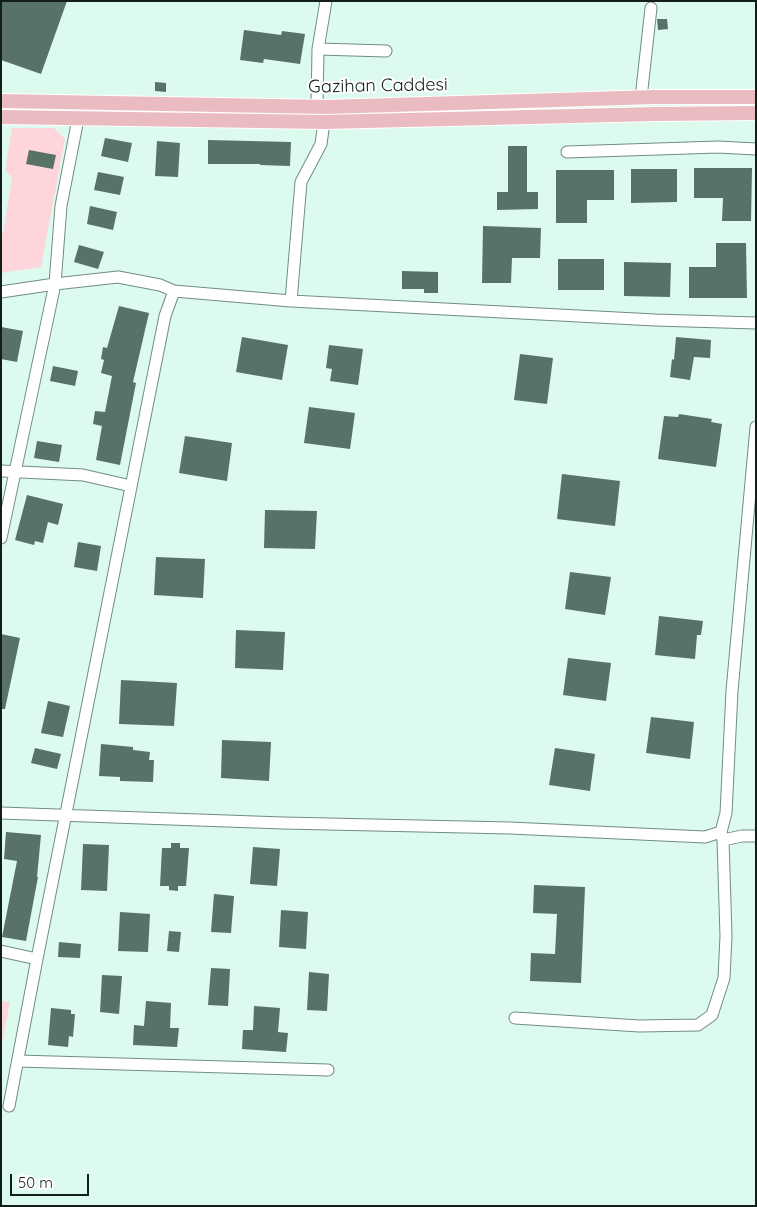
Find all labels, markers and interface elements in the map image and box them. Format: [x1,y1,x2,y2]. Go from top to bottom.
street label: Gazihan Caddesi [308,74,448,98]
scale bar [12,1164,91,1196]
text: 50 m [18,1173,53,1192]

